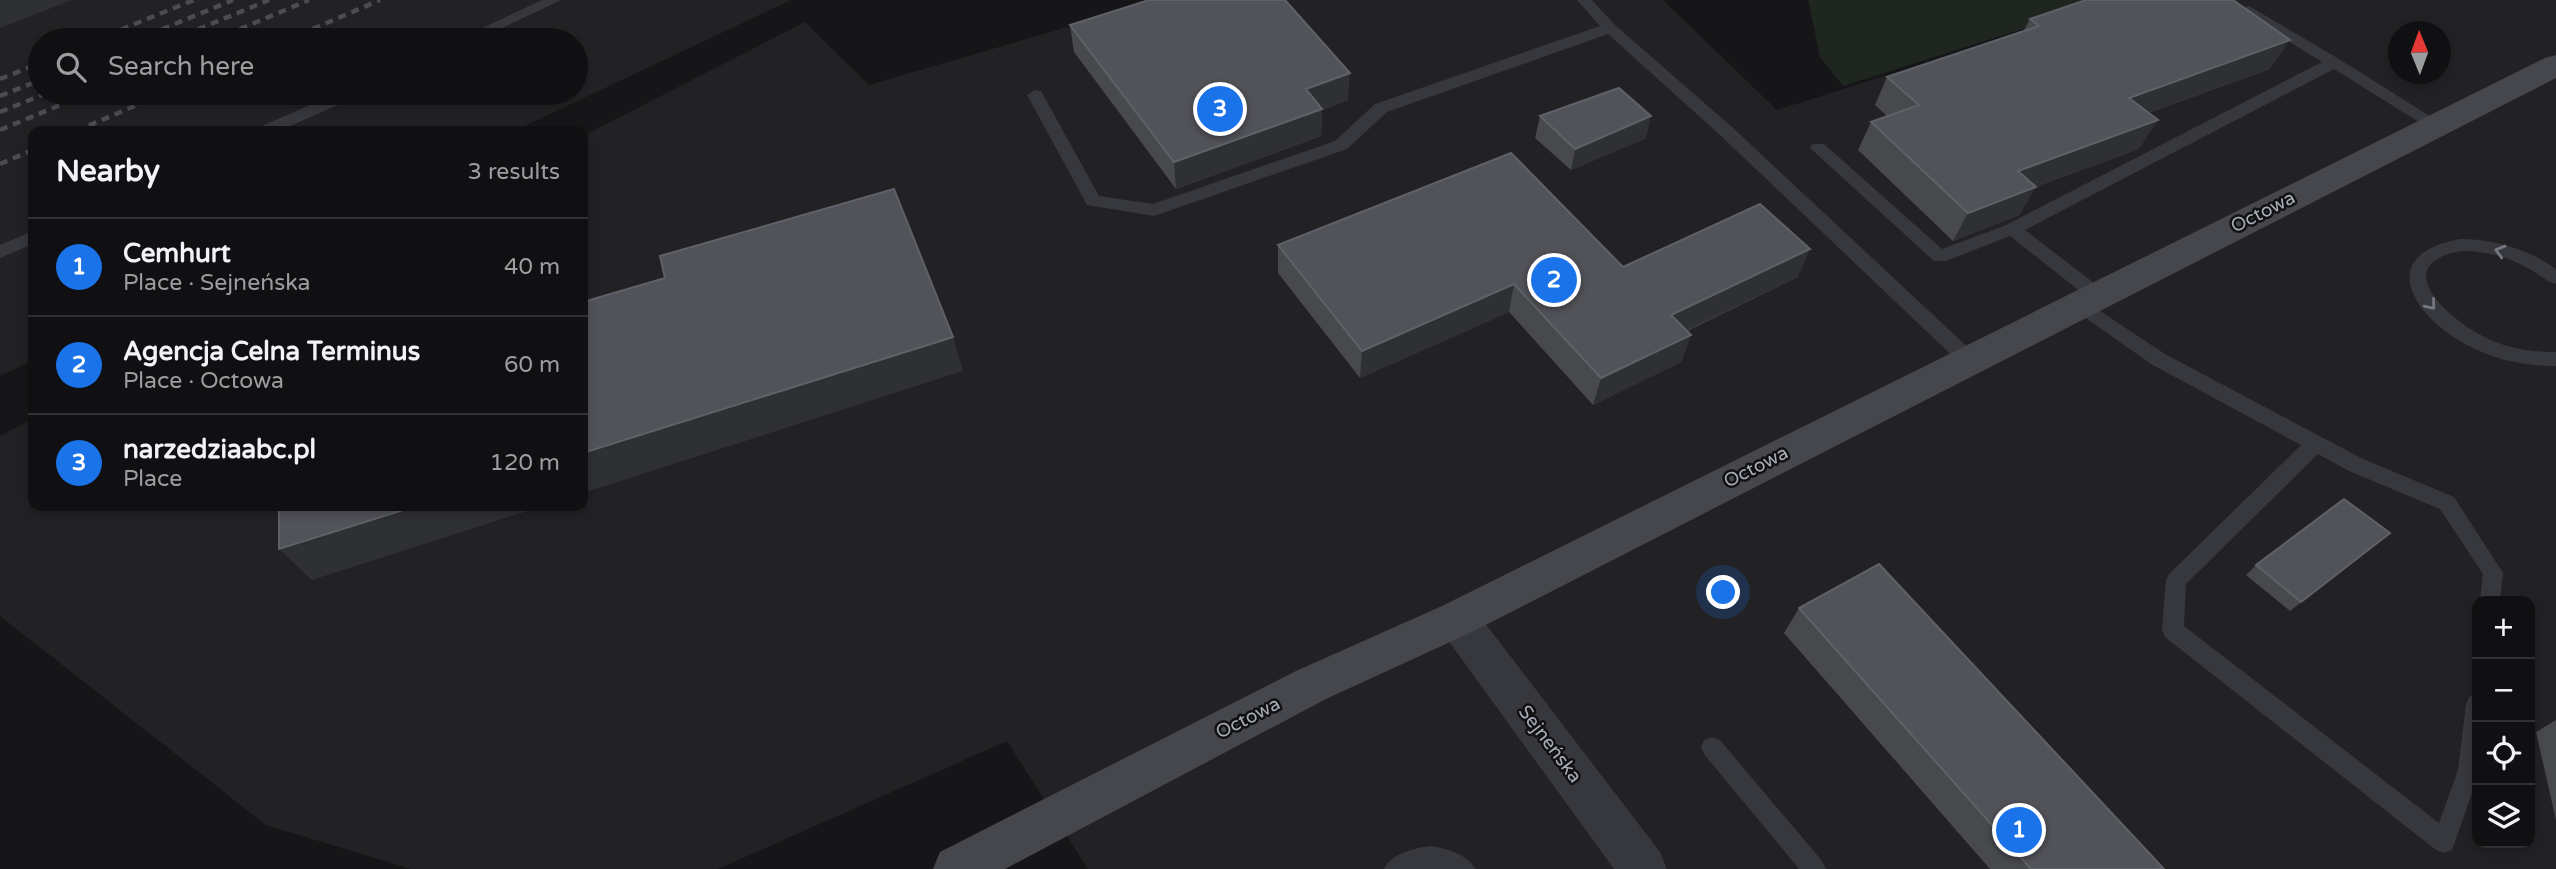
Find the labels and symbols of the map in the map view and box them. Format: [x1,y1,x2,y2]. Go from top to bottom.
north arrow [2388,21,2451,84]
pin: 3 [1197,83,1243,135]
street label: Octowa [2227,186,2299,238]
one-way arrow [2494,245,2506,260]
pin: 2 [1531,254,1577,306]
one-way arrow [2423,297,2435,310]
street label: Octowa [1720,441,1792,493]
your location [1706,575,1740,609]
street label: Octowa [1212,692,1284,744]
street label: Sejneńska [1514,701,1586,787]
pin: 1 [1996,804,2042,856]

